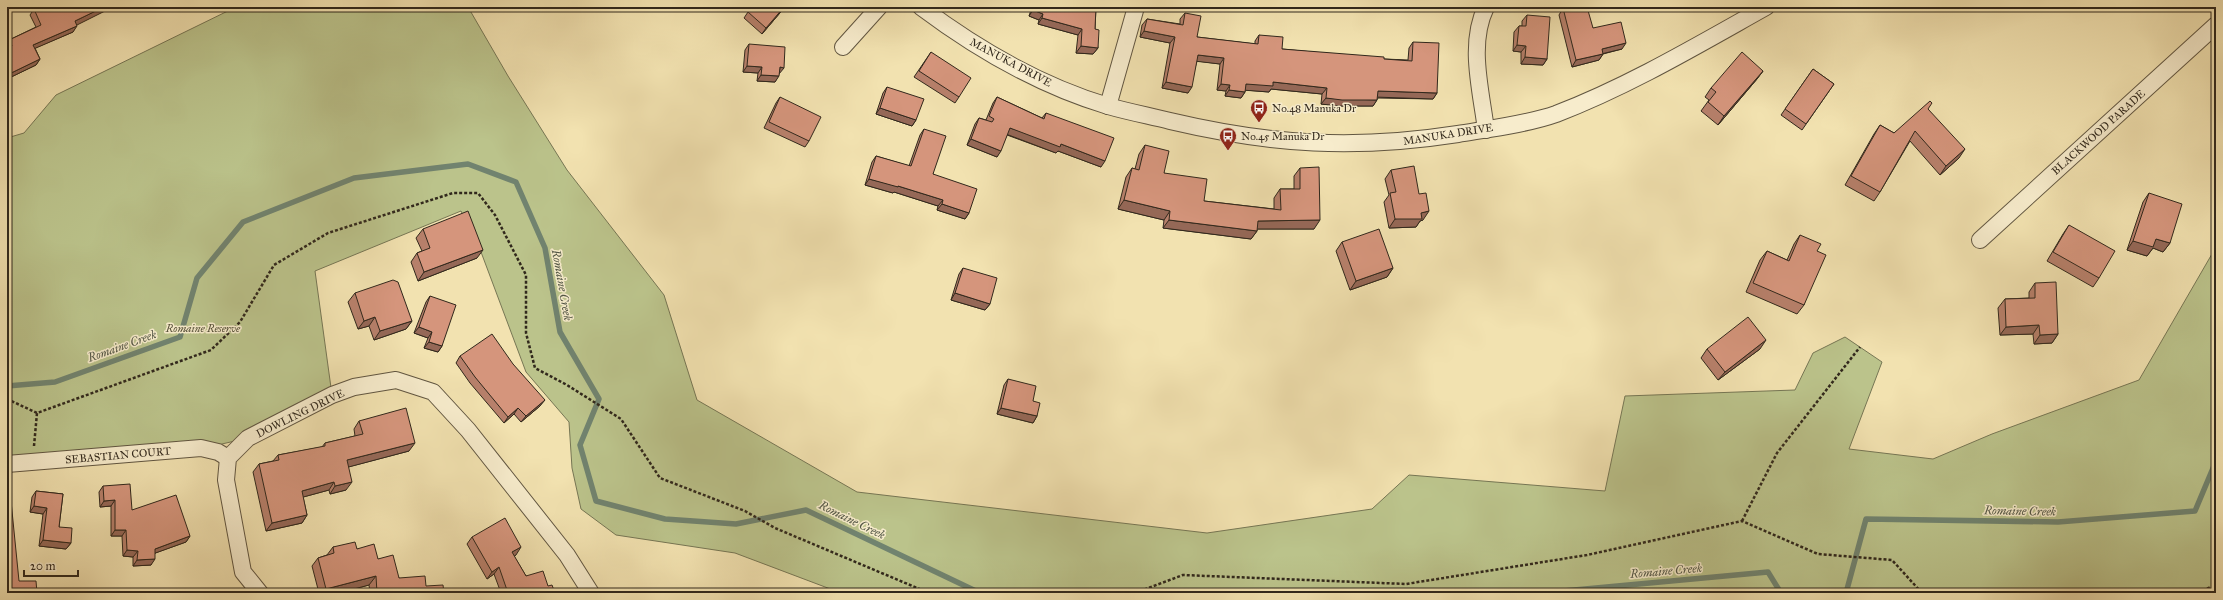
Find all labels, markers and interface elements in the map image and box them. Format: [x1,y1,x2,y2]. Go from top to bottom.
street label: MANUKA DRIVE [968,35,1054,90]
street label: BLACKWOOD PARADE [2049,87,2148,178]
bus stop icon: No.48 Manuka Dr [1249,98,1269,123]
place label: No.48 Manuka Dr [1272,102,1357,115]
street label: MANUKA DRIVE [1402,121,1494,148]
bus stop icon: No.45 Manuka Dr [1218,126,1238,151]
place label: No.45 Manuka Dr [1241,130,1325,143]
water label: Romaine Creek [549,247,575,322]
park label: Romaine Reserve [165,322,241,335]
water label: Romaine Creek [85,327,159,365]
street label: DOWLING DRIVE [254,386,346,440]
street label: SEBASTIAN COURT [65,444,172,467]
water label: Romaine Creek [816,497,888,542]
water label: Romaine Creek [1983,503,2057,519]
scale bar [24,552,78,578]
text: 20 m [30,559,56,573]
water label: Romaine Creek [1629,561,1703,581]

